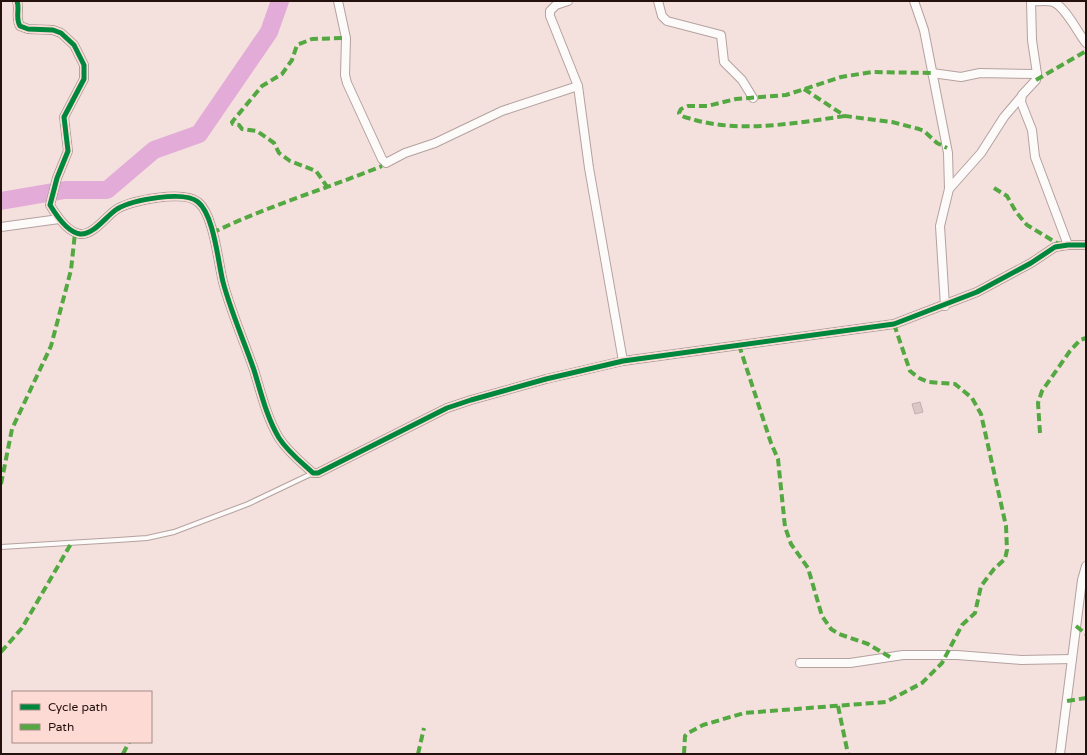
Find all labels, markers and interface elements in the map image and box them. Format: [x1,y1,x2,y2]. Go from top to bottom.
legend [12,691,152,743]
text: Cycle path [48,700,107,714]
text: Path [48,720,74,734]

